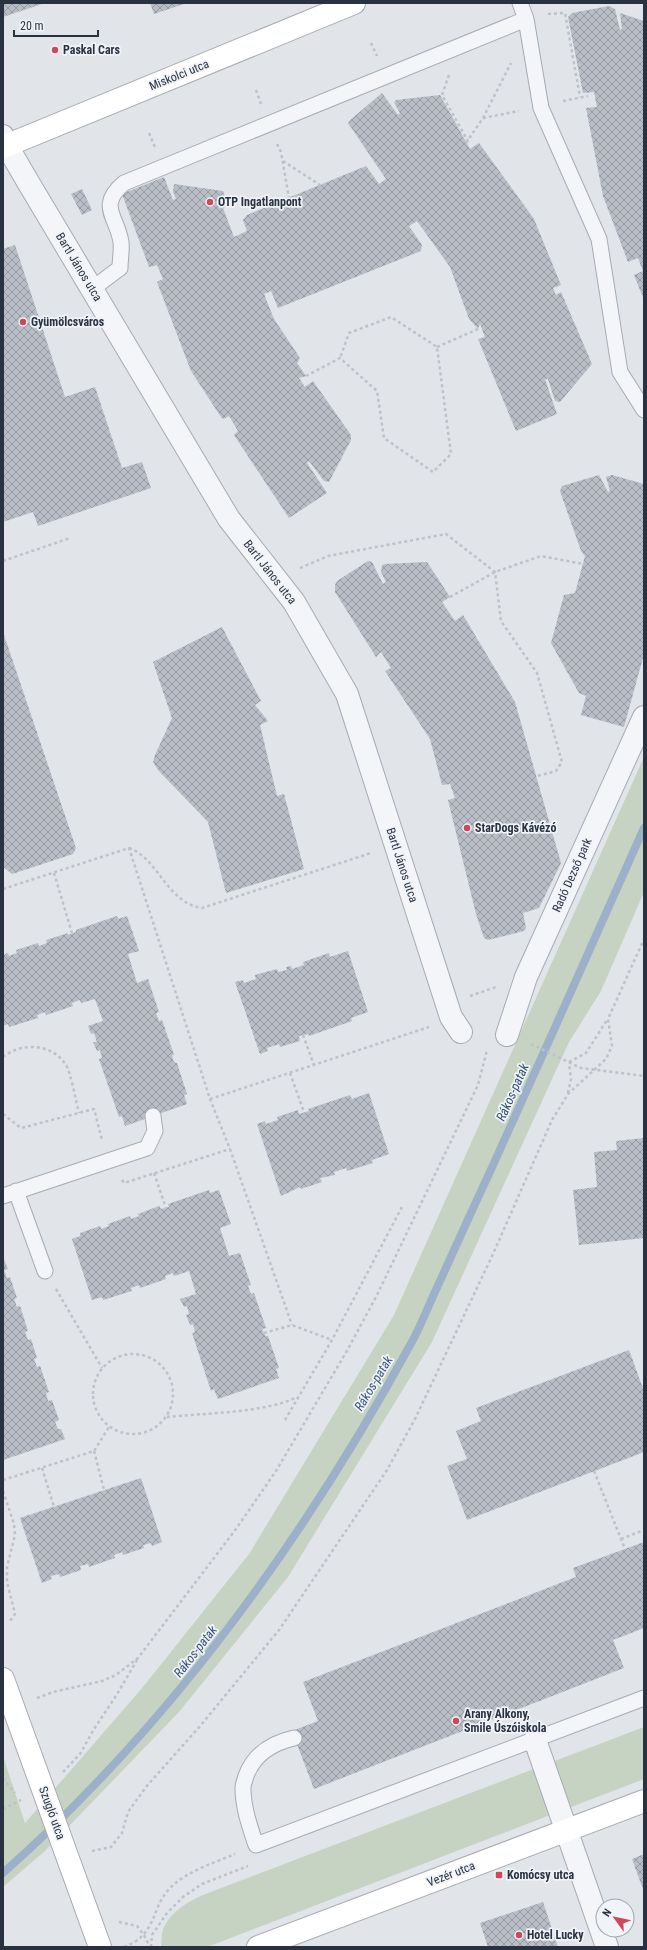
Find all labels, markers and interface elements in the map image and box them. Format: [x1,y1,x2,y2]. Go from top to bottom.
scale bar [14,12,98,38]
text: 20 m [20,19,44,33]
place label: Paskal Cars [63,43,121,57]
marker: Paskal Cars [50,45,60,55]
street label: Miskolci utca [147,57,211,93]
place label: OTP Ingatlanpont [218,195,302,209]
marker: OTP Ingatlanpont [205,197,215,207]
street label: Bartl János utca [53,230,105,304]
place label: Gyümölcsváros [31,315,105,329]
marker: Gyümölcsváros [18,317,28,327]
street label: Bartl János utca [241,537,300,607]
place label: StarDogs Kávézó [475,821,556,835]
marker: StarDogs Kávézó [462,823,472,833]
street label: Bartl János utca [383,826,421,904]
street label: Radó Dezső park [549,835,595,914]
water label: Rákos-patak [493,1061,532,1123]
water label: Rákos-patak [351,1353,396,1413]
water label: Rákos-patak [171,1622,220,1680]
place label: Arany Alkony, Smile Úszóiskola [464,1707,547,1735]
marker: Arany Alkony, Smile Úszóiskola [451,1716,461,1726]
street label: Szugló utca [36,1785,68,1842]
street label: Vezér utca [425,1858,477,1889]
place label: Komócsy utca [507,1868,575,1882]
marker: Komócsy utca [494,1870,504,1880]
north arrow [595,1898,635,1938]
text: N [600,1906,614,1919]
place label: Hotel Lucky [527,1928,584,1942]
marker: Hotel Lucky [514,1930,524,1940]

